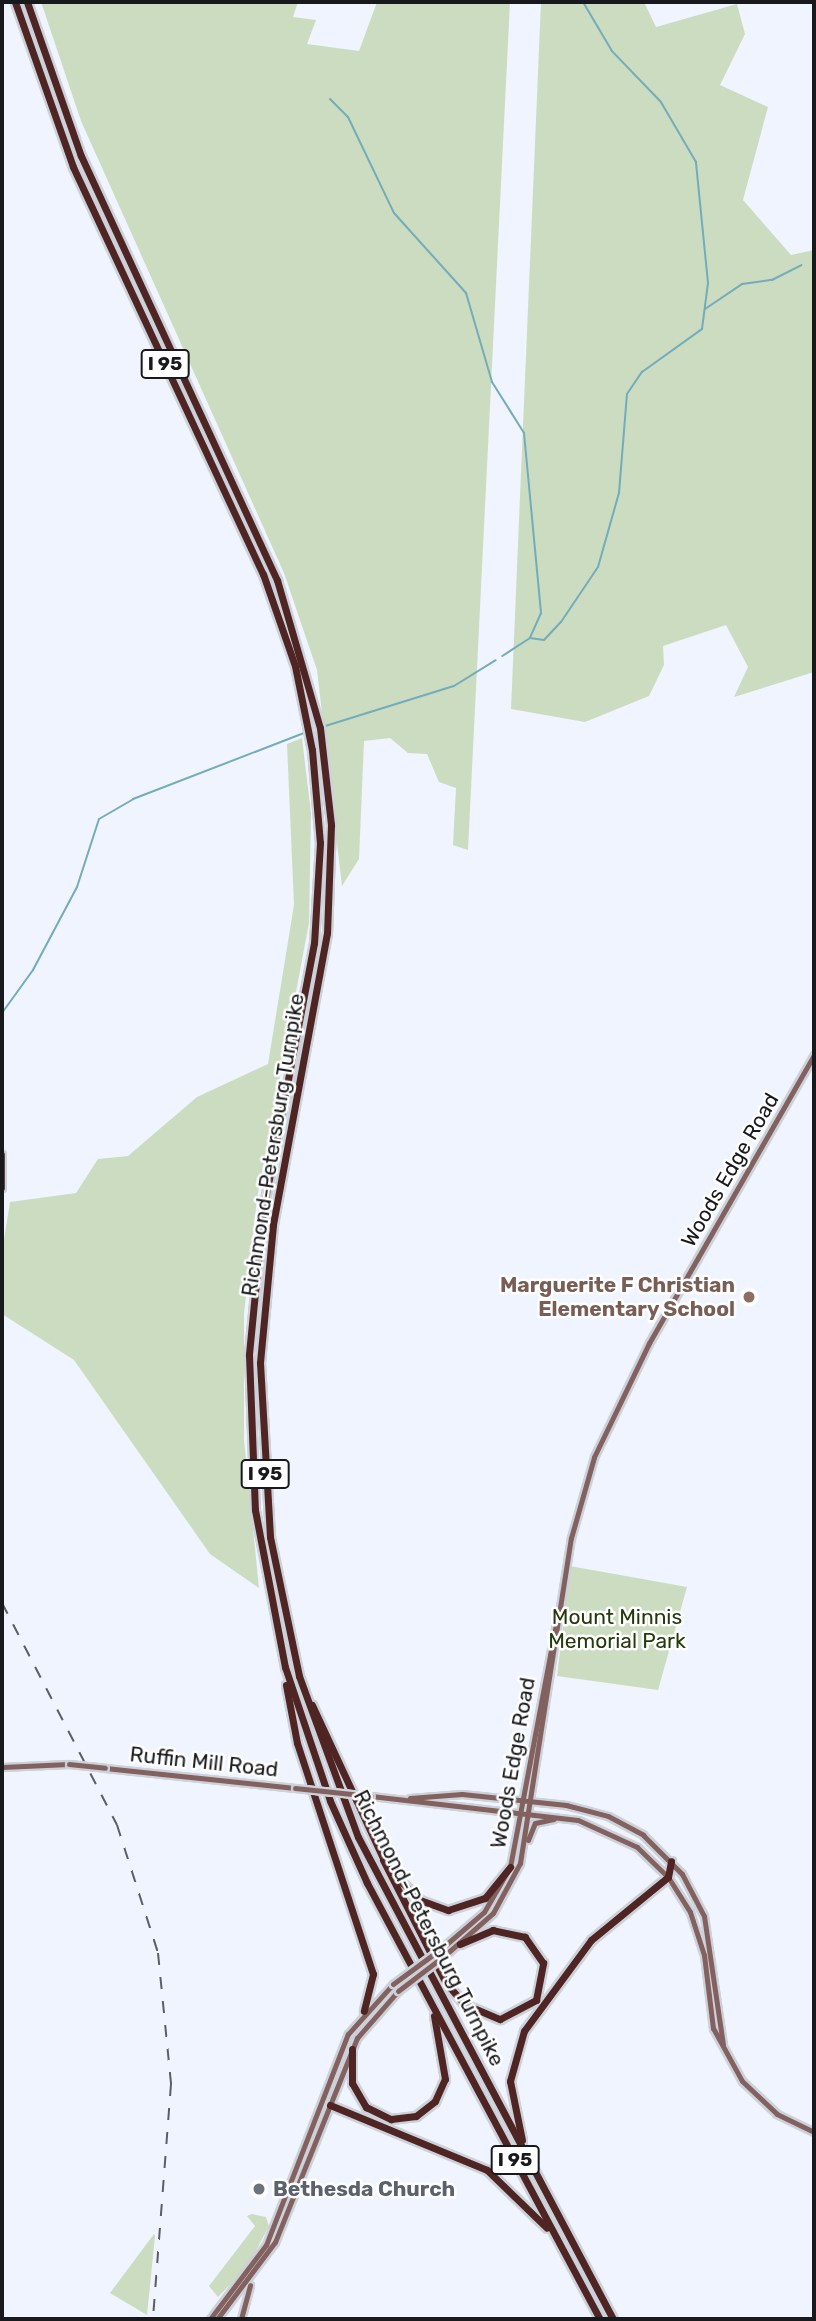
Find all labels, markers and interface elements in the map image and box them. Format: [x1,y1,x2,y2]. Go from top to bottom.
road number: I 95 [140,348,190,380]
street label: Richmond-Petersburg Turnpike [237,991,309,1299]
street label: Woods Edge Road [676,1089,784,1251]
place label: Marguerite F Christian Elementary School [500,1272,735,1322]
marker: Marguerite F Christian Elementary School [741,1289,757,1305]
road number: I 95 [240,1458,290,1490]
park label: Mount Minnis Memorial Park [548,1604,686,1654]
street label: Woods Edge Road [486,1676,540,1850]
street label: Ruffin Mill Road [129,1742,279,1782]
street label: Richmond-Petersburg Turnpike [348,1786,510,2070]
road number: I 95 [490,2144,540,2176]
place label: Bethesda Church [273,2176,455,2202]
marker: Bethesda Church [251,2181,267,2197]

